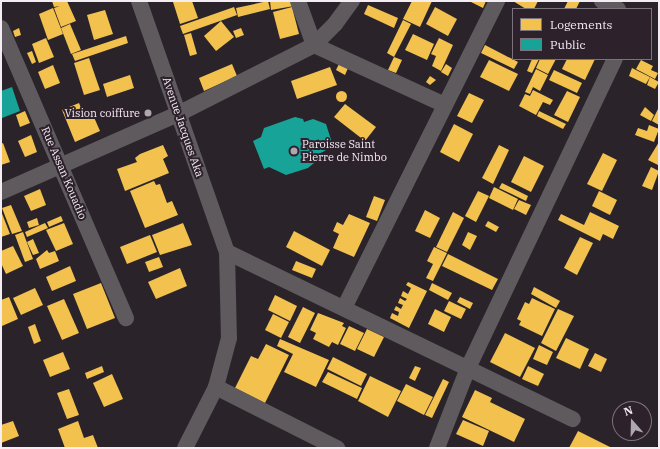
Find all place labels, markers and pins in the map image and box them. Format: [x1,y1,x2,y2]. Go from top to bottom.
place label: Vision coiffure [64,106,140,120]
marker: Vision coiffure [143,108,153,118]
place label: Paroisse Saint Pierre de Nimbo [302,138,387,164]
marker: Paroisse Saint Pierre de Nimbo [289,146,299,156]

